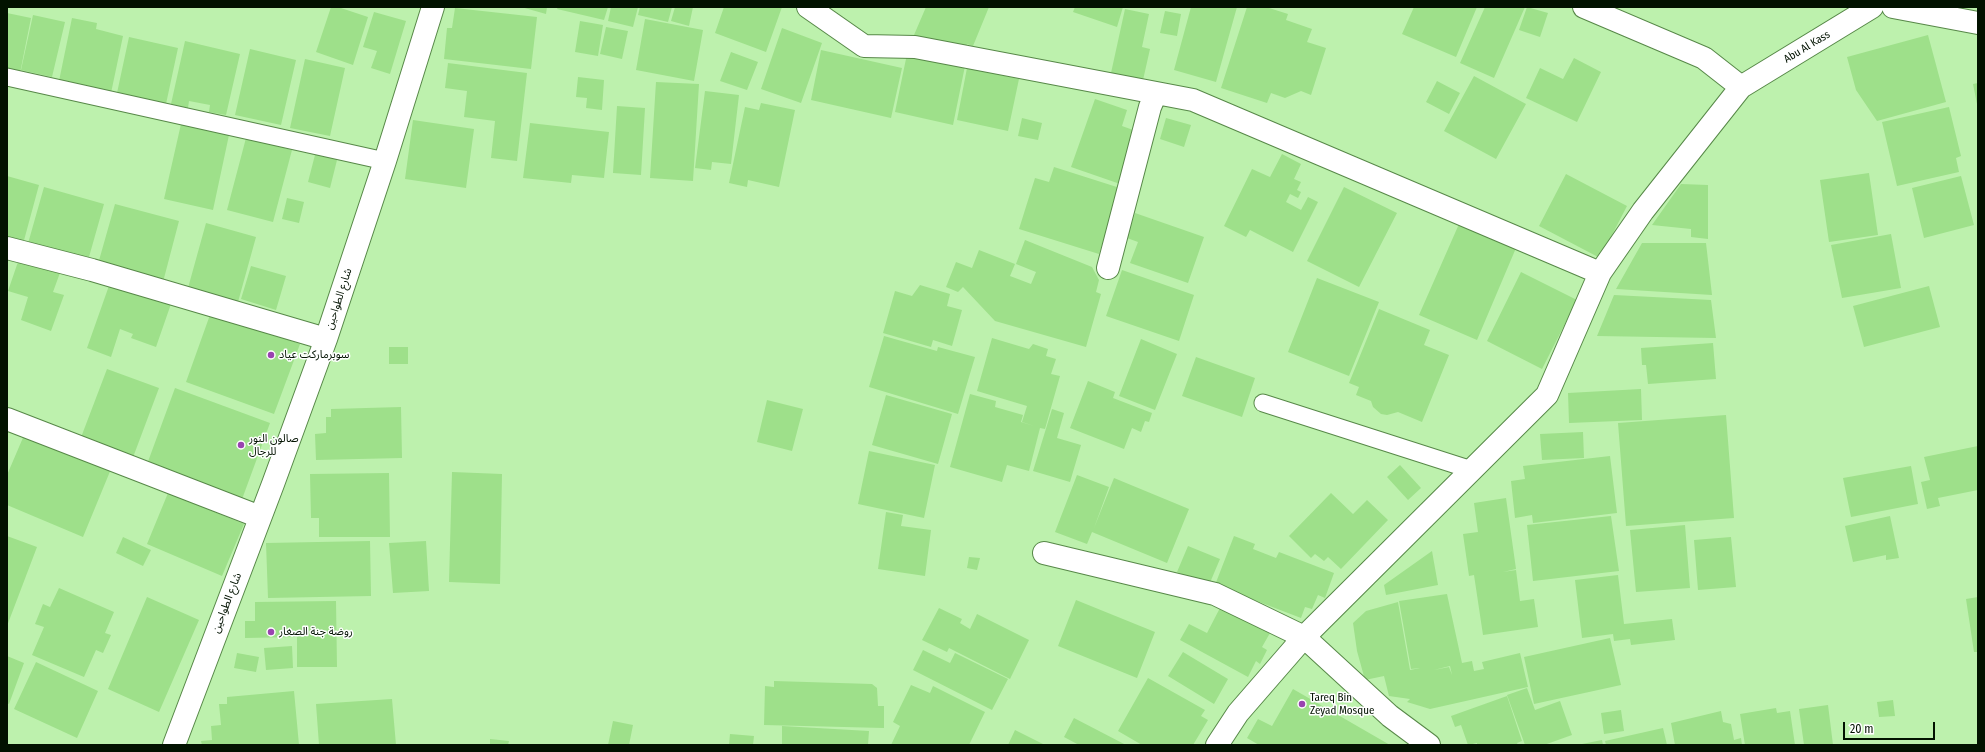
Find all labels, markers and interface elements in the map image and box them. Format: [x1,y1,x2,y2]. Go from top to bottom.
street label: Abu Al Kass [1781,28,1833,66]
street label: شارع الطواحين [323,267,355,331]
place label: سوبرماركت عياد [279,348,349,362]
marker: سوبرماركت عياد [266,350,276,360]
place label: صالون النور للرجال [249,432,299,458]
marker: صالون النور للرجال [236,440,246,450]
street label: شارع الطواحين [209,571,245,635]
place label: روضة جنة الصغار [279,625,353,639]
marker: روضة جنة الصغار [266,627,276,637]
place label: Tareq Bin Zeyad Mosque [1310,691,1374,717]
marker: Tareq Bin Zeyad Mosque [1297,699,1307,709]
scale bar [1845,714,1937,740]
text: 20 m [1850,722,1874,736]

